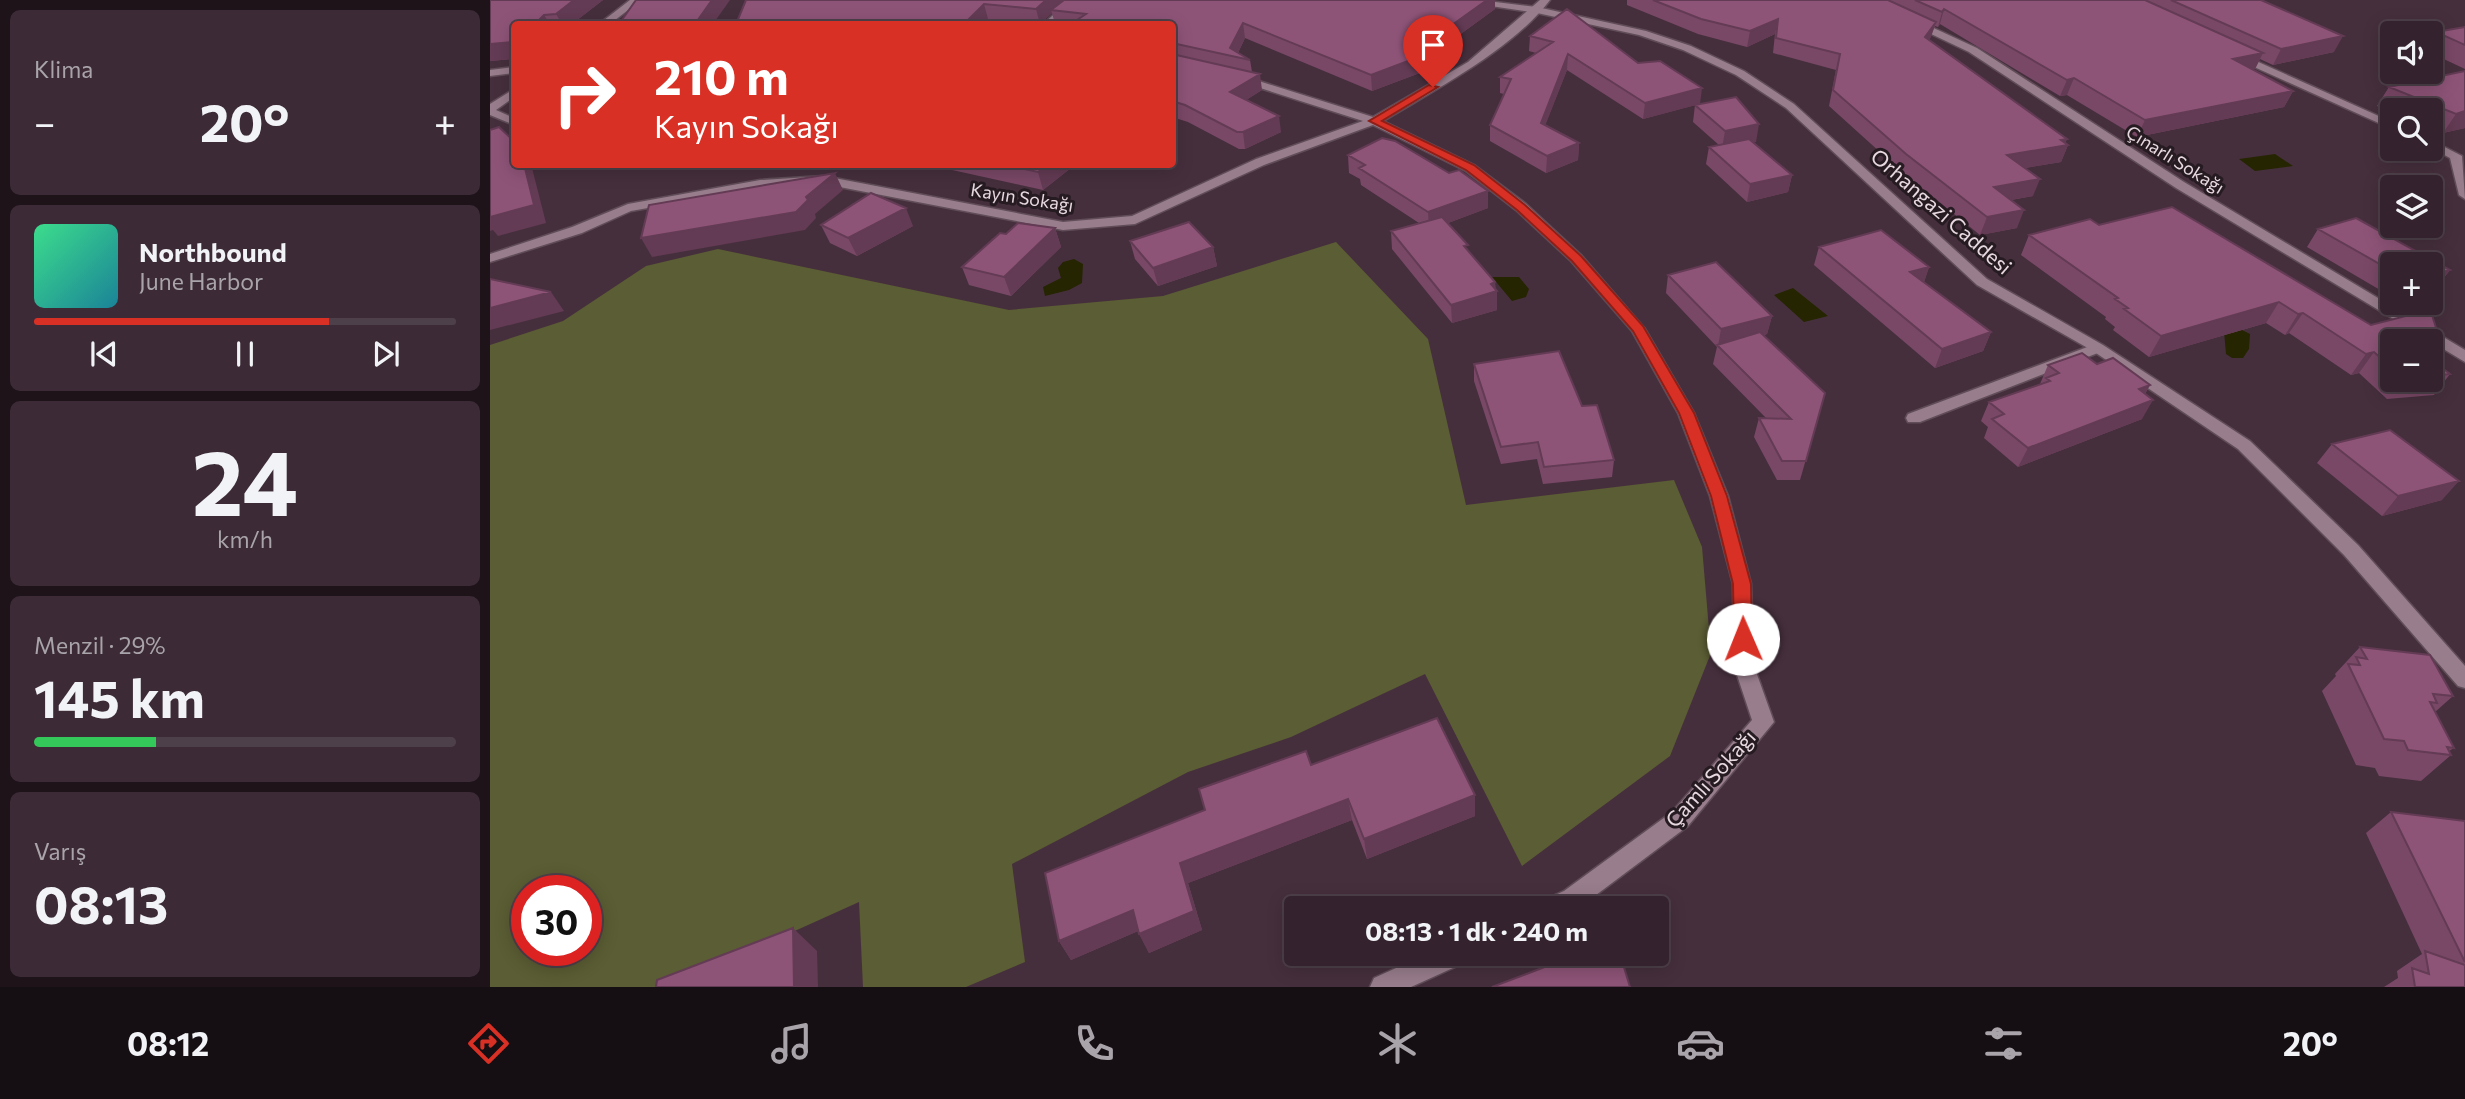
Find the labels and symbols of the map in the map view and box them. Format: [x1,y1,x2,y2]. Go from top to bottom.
pin [1403,15,1463,87]
street label: Çınarlı Sokağı [2122,120,2229,198]
street label: Orhangazi Caddesi [1866,143,2017,279]
street label: Kayın Sokağı [969,178,1075,216]
position arrow [1706,602,1780,676]
street label: Çamlı Sokağı [1660,724,1760,832]
speed limit sign: 30 [511,875,602,966]

